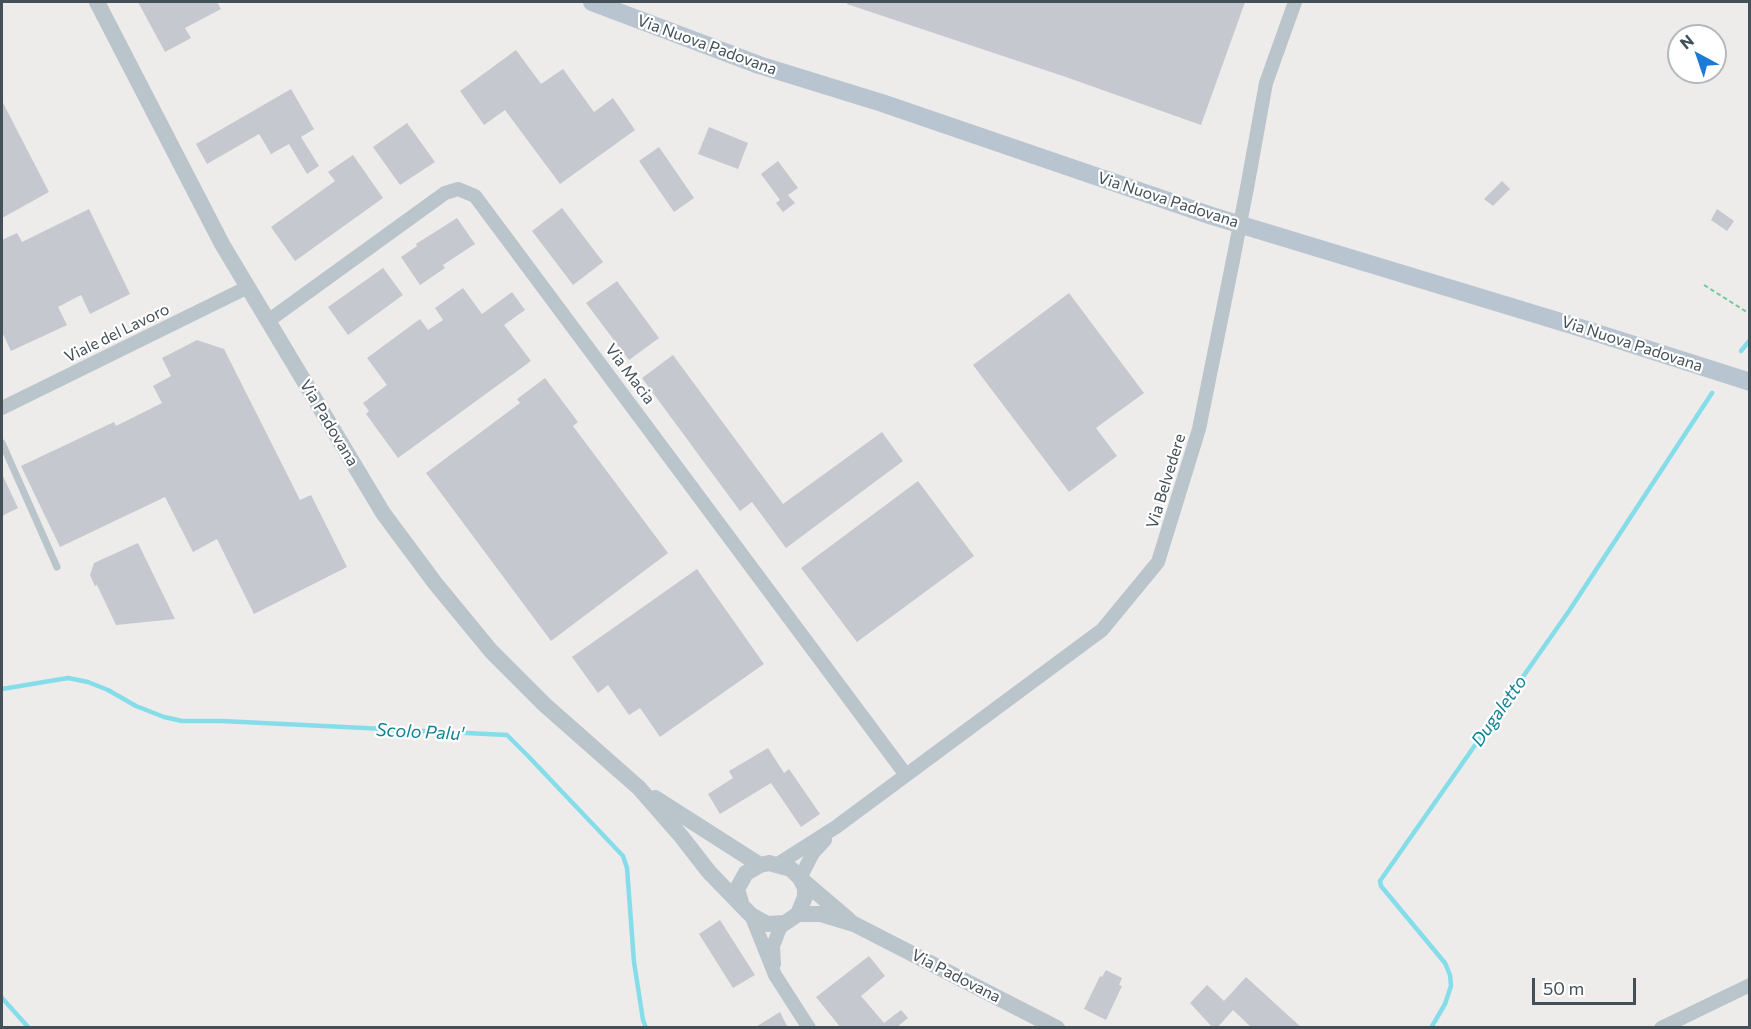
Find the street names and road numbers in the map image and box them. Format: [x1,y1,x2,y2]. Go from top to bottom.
street label: Via Nuova Padovana [635,11,779,79]
street label: Via Nuova Padovana [1095,168,1241,232]
street label: Viale del Lavoro [61,299,173,367]
street label: Via Nuova Padovana [1559,312,1705,376]
street label: Via Macia [601,340,659,408]
street label: Via Padovana [296,376,362,470]
street label: Via Belvedere [1142,431,1190,531]
street label: Via Padovana [908,945,1004,1007]

